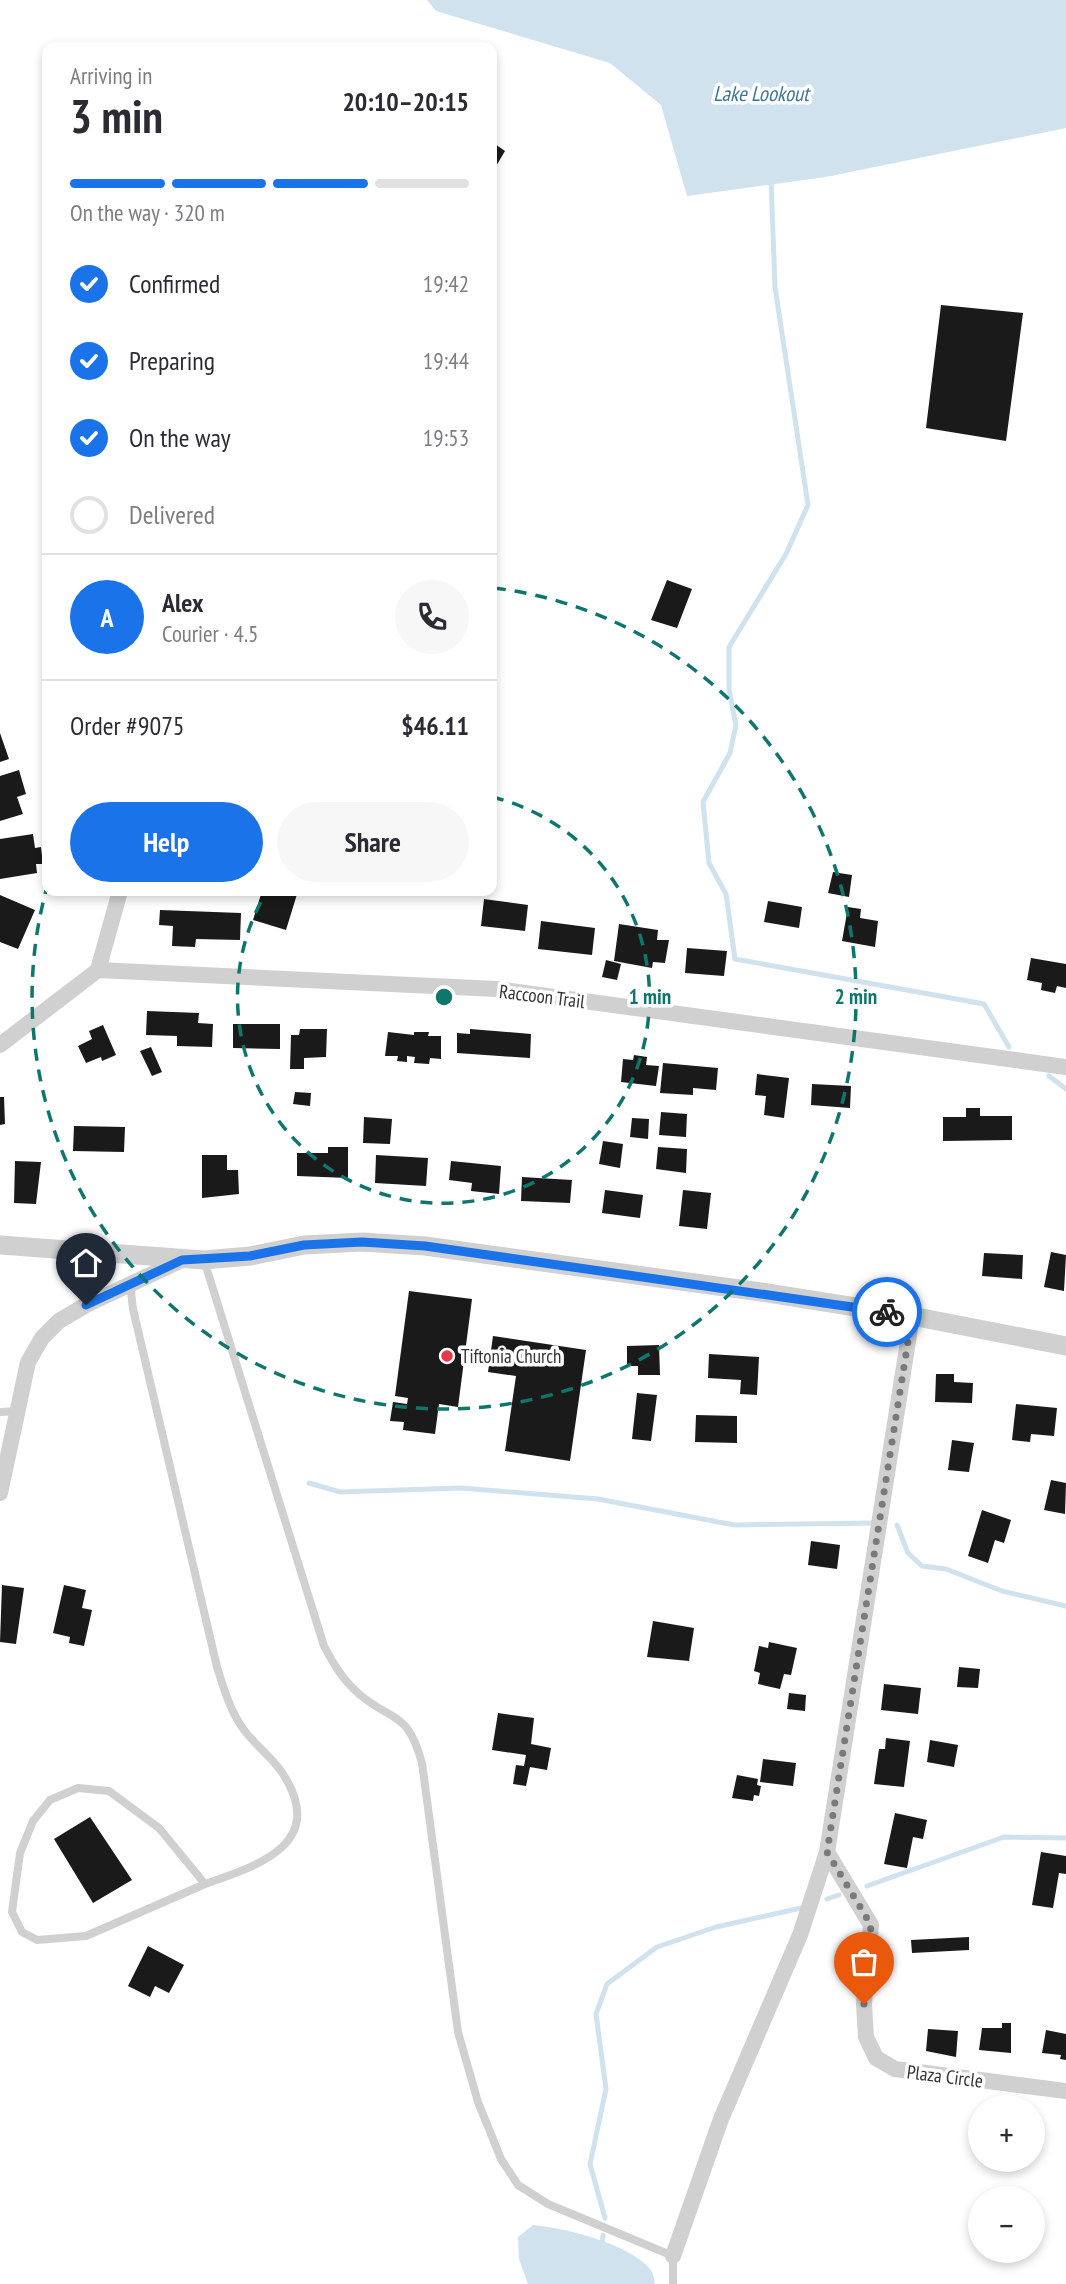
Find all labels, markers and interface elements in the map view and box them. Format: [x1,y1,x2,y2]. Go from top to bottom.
text: Arriving in [70,61,152,90]
water label: Lake Lookout [713,80,811,107]
text: 20:10–20:15 [342,85,469,118]
text: 3 min [70,86,163,146]
text: On the way · 320 m [70,198,225,227]
icon: check [70,265,108,303]
text: Confirmed [129,267,220,300]
text: 19:42 [423,269,469,298]
icon: check [70,342,108,380]
text: Preparing [129,344,215,377]
text: 19:44 [423,346,469,375]
icon: check [70,419,108,457]
text: On the way [129,421,231,454]
text: 19:53 [423,423,469,452]
text: Delivered [129,498,215,531]
button: phone [395,580,469,654]
text: Alex [162,586,203,619]
text: A [100,601,114,634]
text: Courier · 4.5 [162,619,258,648]
text: Order #9075 [70,709,185,742]
text: $46.11 [401,709,469,742]
button: Help [70,802,263,882]
button: Share [277,802,469,882]
street label: Raccoon Trail [498,979,587,1013]
text: 1 min [629,983,671,1010]
text: 2 min [835,983,877,1010]
centre of rings [432,985,456,1009]
pin [56,1233,116,1305]
icon: home [67,1244,105,1282]
courier [852,1277,922,1347]
icon: bike [868,1293,906,1331]
place label: Tiftonia Church [461,1344,561,1368]
marker: Tiftonia Church [439,1348,455,1364]
pin [834,1932,894,2004]
icon: bag [845,1943,883,1981]
street label: Plaza Circle [906,2059,984,2093]
map controls [968,2095,1045,2263]
button: + [968,2095,1045,2172]
button: − [968,2186,1045,2263]

